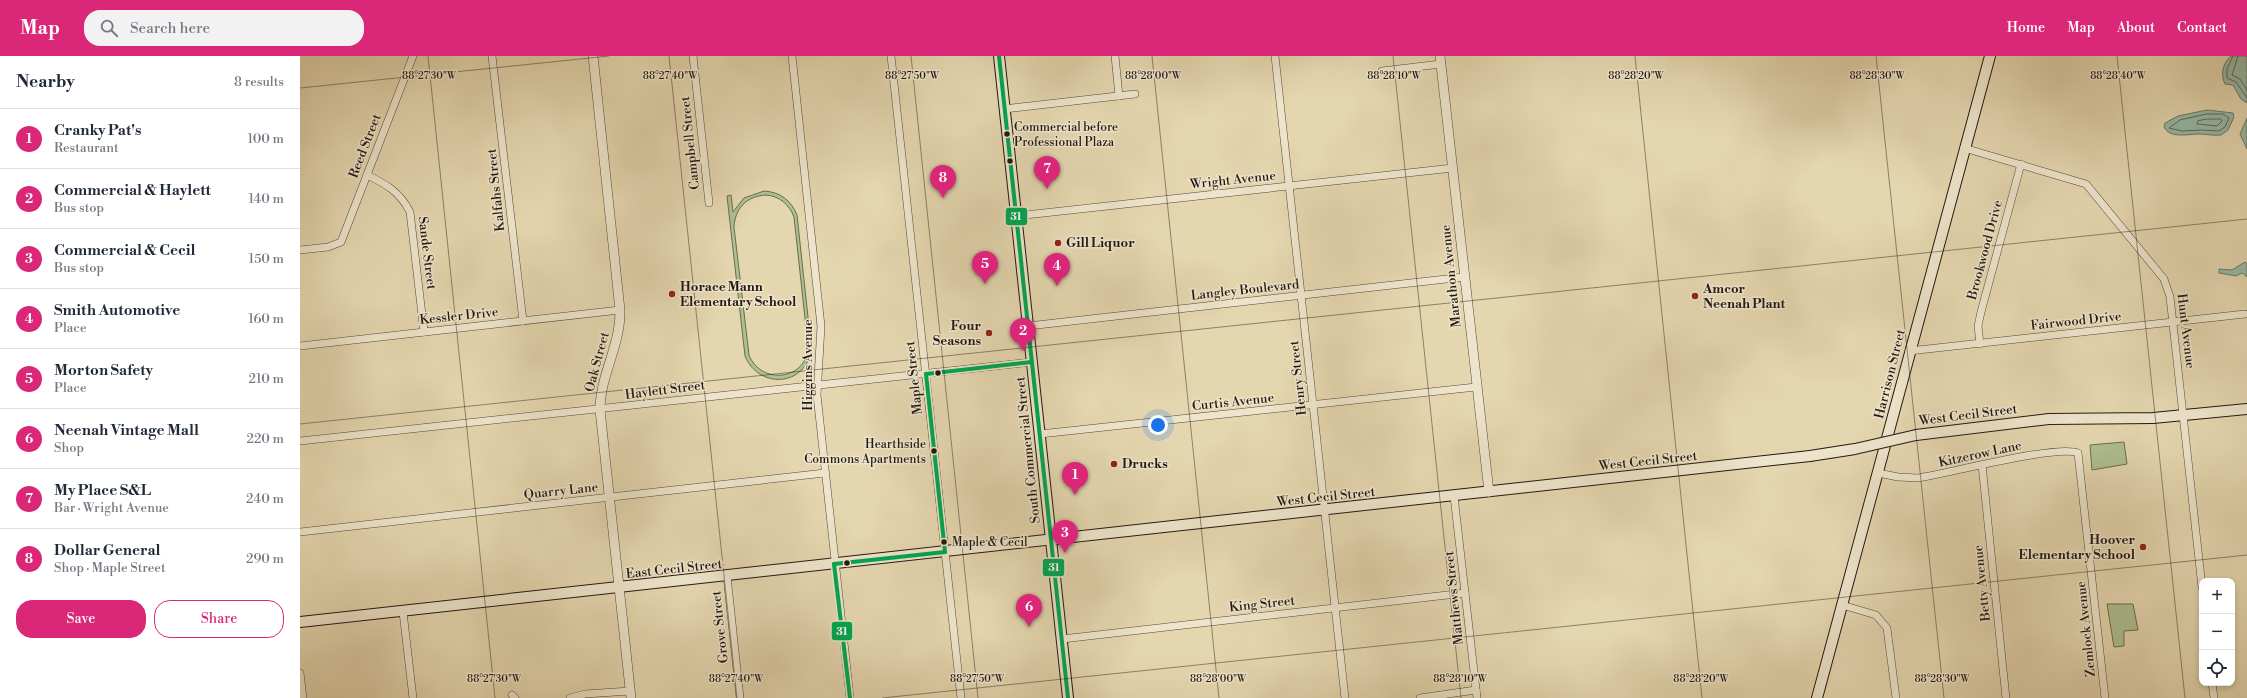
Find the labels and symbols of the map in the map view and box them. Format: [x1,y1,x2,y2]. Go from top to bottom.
text: 88°27'30"W [402,70,457,82]
text: 88°27'40"W [643,70,698,82]
text: 88°27'50"W [885,70,940,82]
text: 88°28'00"W [1125,70,1182,82]
text: 88°28'10"W [1367,70,1422,82]
text: 88°28'20"W [1608,70,1665,82]
text: 88°28'30"W [1849,70,1905,82]
text: 88°28'40"W [2090,70,2147,82]
street label: Campbell Street [677,95,703,191]
street label: Reed Street [345,111,385,180]
place label: Commercial before Professional Plaza [1014,120,1118,150]
marker: Commercial before Professional Plaza [1002,129,1012,139]
street label: Kalfahs Street [484,147,508,232]
unlabelled marker [1005,156,1015,166]
pin: 7 [1034,156,1060,189]
pin: 8 [930,165,956,198]
street label: Wright Avenue [1188,168,1277,193]
street label: Brookwood Drive [1964,198,2006,303]
line badge: 31 [1005,207,1028,226]
text: 31 [1010,210,1023,224]
street label: Sande Street [415,215,439,291]
street label: Marathon Avenue [1438,223,1464,328]
place label: Gill Liquor [1066,235,1135,251]
marker: Gill Liquor [1053,238,1063,248]
pin: 5 [972,251,998,284]
pin: 4 [1044,253,1070,286]
street label: Langley Boulevard [1190,276,1301,304]
place label: Horace Mann Elementary School [680,279,797,310]
place label: Amcor Neenah Plant [1702,281,1786,312]
marker: Horace Mann Elementary School [667,289,677,299]
marker: Amcor Neenah Plant [1690,291,1700,301]
street label: Hunt Avenue [2173,292,2199,370]
street label: Kessler Drive [419,304,500,328]
street label: Fairwood Drive [2030,308,2123,334]
place label: Four Seasons [933,318,981,349]
pin: 2 [1010,318,1036,351]
street label: Higgins Avenue [800,319,816,411]
street label: Harrison Street [1871,327,1909,420]
marker: Four Seasons [984,328,994,338]
street label: Oak Street [581,330,613,394]
street label: Henry Street [1286,339,1310,416]
street label: Maple Street [902,340,926,416]
unlabelled marker [933,368,943,378]
street label: South Commercial Street [1012,375,1044,524]
street label: Haylett Street [624,377,706,403]
street label: Curtis Avenue [1191,390,1275,414]
street label: West Cecil Street [1917,401,2018,429]
your location [1148,415,1168,435]
place label: Hearthside Commons Apartments [804,437,926,467]
street label: Kitzerow Lane [1937,437,2023,471]
marker: Hearthside Commons Apartments [929,446,939,456]
street label: West Cecil Street [1597,448,1698,474]
place label: Drucks [1122,456,1168,472]
marker: Drucks [1109,459,1119,469]
pin: 1 [1062,462,1088,495]
street label: Quarry Lane [523,479,599,503]
street label: West Cecil Street [1275,484,1376,510]
pin: 3 [1052,520,1078,553]
place label: Hoover Elementary School [2019,532,2136,563]
place label: Maple & Cecil [952,535,1028,550]
marker: Maple & Cecil [939,537,949,547]
marker: Hoover Elementary School [2138,542,2148,552]
street label: Betty Avenue [1970,544,1994,623]
street label: Matthews Street [1441,550,1467,646]
street label: East Cecil Street [625,556,723,582]
unlabelled marker [842,558,852,568]
line badge: 31 [1042,558,1065,577]
text: 31 [1048,561,1061,575]
street label: Zemlock Avenue [2073,580,2099,678]
street label: Grove Street [708,590,732,664]
street label: King Street [1228,593,1296,615]
pin: 6 [1016,594,1042,627]
line badge: 31 [831,621,853,641]
text: 31 [836,625,849,639]
text: 88°27'30"W [467,673,522,685]
text: 88°27'40"W [709,673,764,685]
text: 88°27'50"W [950,673,1005,685]
text: 88°28'00"W [1190,673,1247,685]
text: 88°28'10"W [1433,673,1488,685]
text: 88°28'20"W [1673,673,1730,685]
text: 88°28'30"W [1914,673,1970,685]

